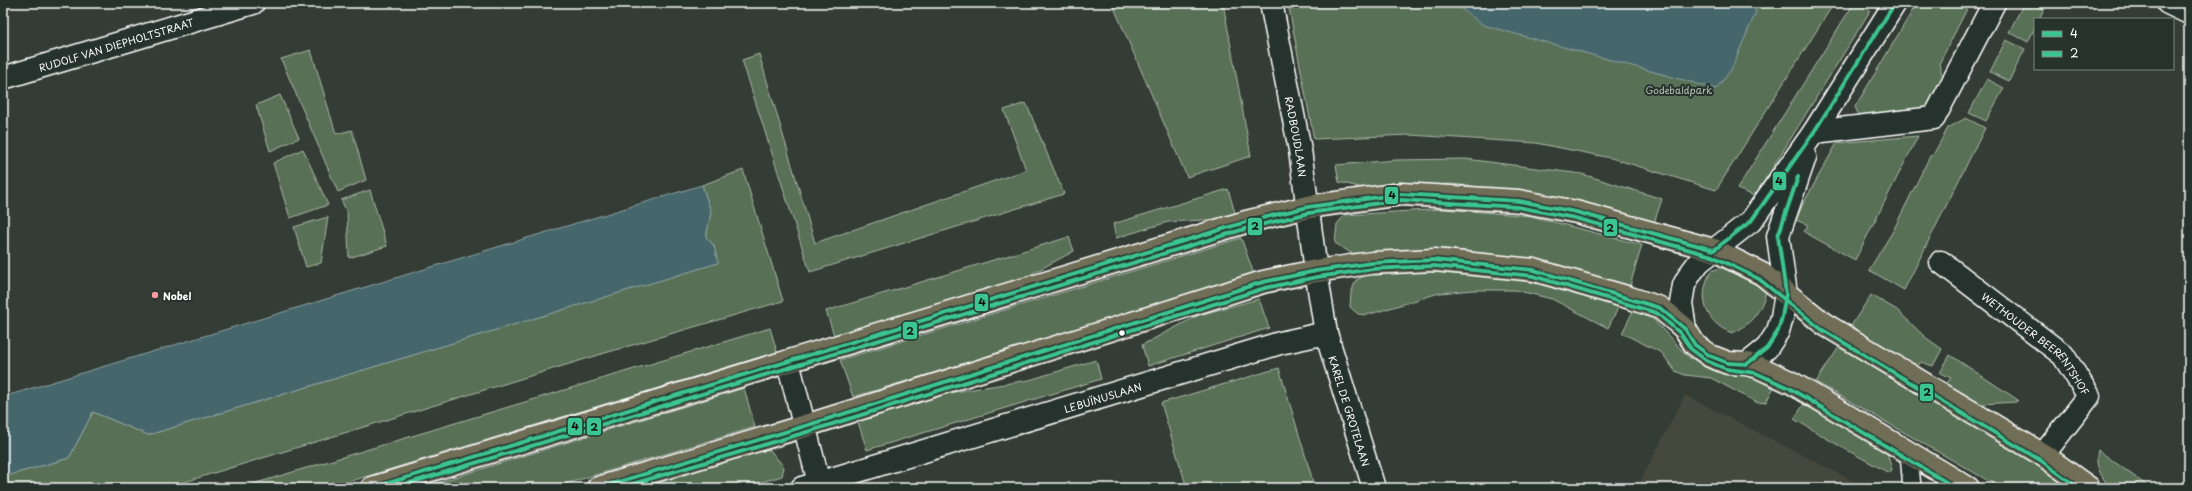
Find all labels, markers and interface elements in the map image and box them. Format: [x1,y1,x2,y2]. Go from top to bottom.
street label: RUDOLF VAN DIEPHOLTSTRAAT [37,14,195,74]
legend [2034,18,2174,70]
text: 4 [2070,24,2078,42]
text: 2 [2070,44,2079,62]
park label: Godebaldpark [1646,82,1712,97]
street label: RADBOUDLAAN [1282,95,1311,178]
line badge: 4 [1772,171,1787,191]
text: 4 [1775,172,1783,189]
line badge: 4 [1384,186,1399,205]
text: 4 [1388,186,1396,203]
line badge: 2 [1247,217,1263,236]
text: 2 [1251,217,1259,234]
line badge: 2 [1603,218,1618,237]
text: 2 [1606,219,1614,236]
place label: Nobel [163,288,191,303]
street label: WETHOUDER BEERENTSHOF [1979,288,2094,398]
marker: Nobel [150,290,160,300]
line badge: 4 [974,293,989,312]
text: 4 [978,293,986,310]
line badge: 2 [902,321,918,340]
text: 2 [906,322,914,339]
unlabelled marker [1117,328,1127,338]
street label: KAREL DE GROTELAAN [1326,353,1374,468]
street label: LEBUÏNUSLAAN [1062,378,1143,416]
line badge: 2 [1919,383,1934,402]
text: 2 [1923,383,1931,400]
line badge: 4 [567,417,583,436]
text: 4 [571,417,579,434]
line badge: 2 [586,417,602,436]
text: 2 [590,418,598,435]

